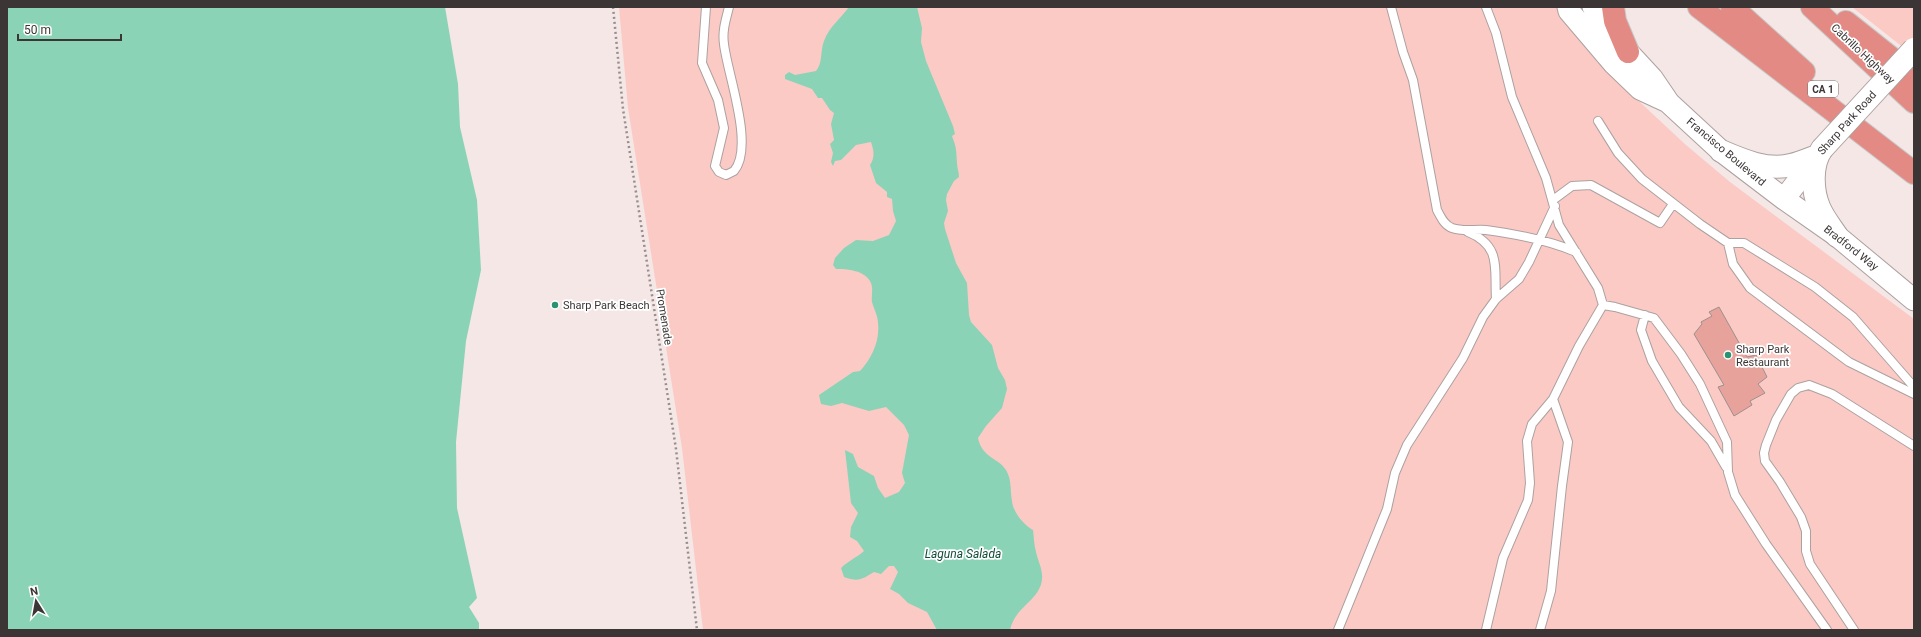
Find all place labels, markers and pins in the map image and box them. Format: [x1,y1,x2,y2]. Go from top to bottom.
place label: Sharp Park Beach [563,299,650,312]
marker: Sharp Park Beach [550,300,560,310]
place label: Sharp Park Restaurant [1736,343,1790,369]
marker: Sharp Park Restaurant [1723,350,1733,360]

